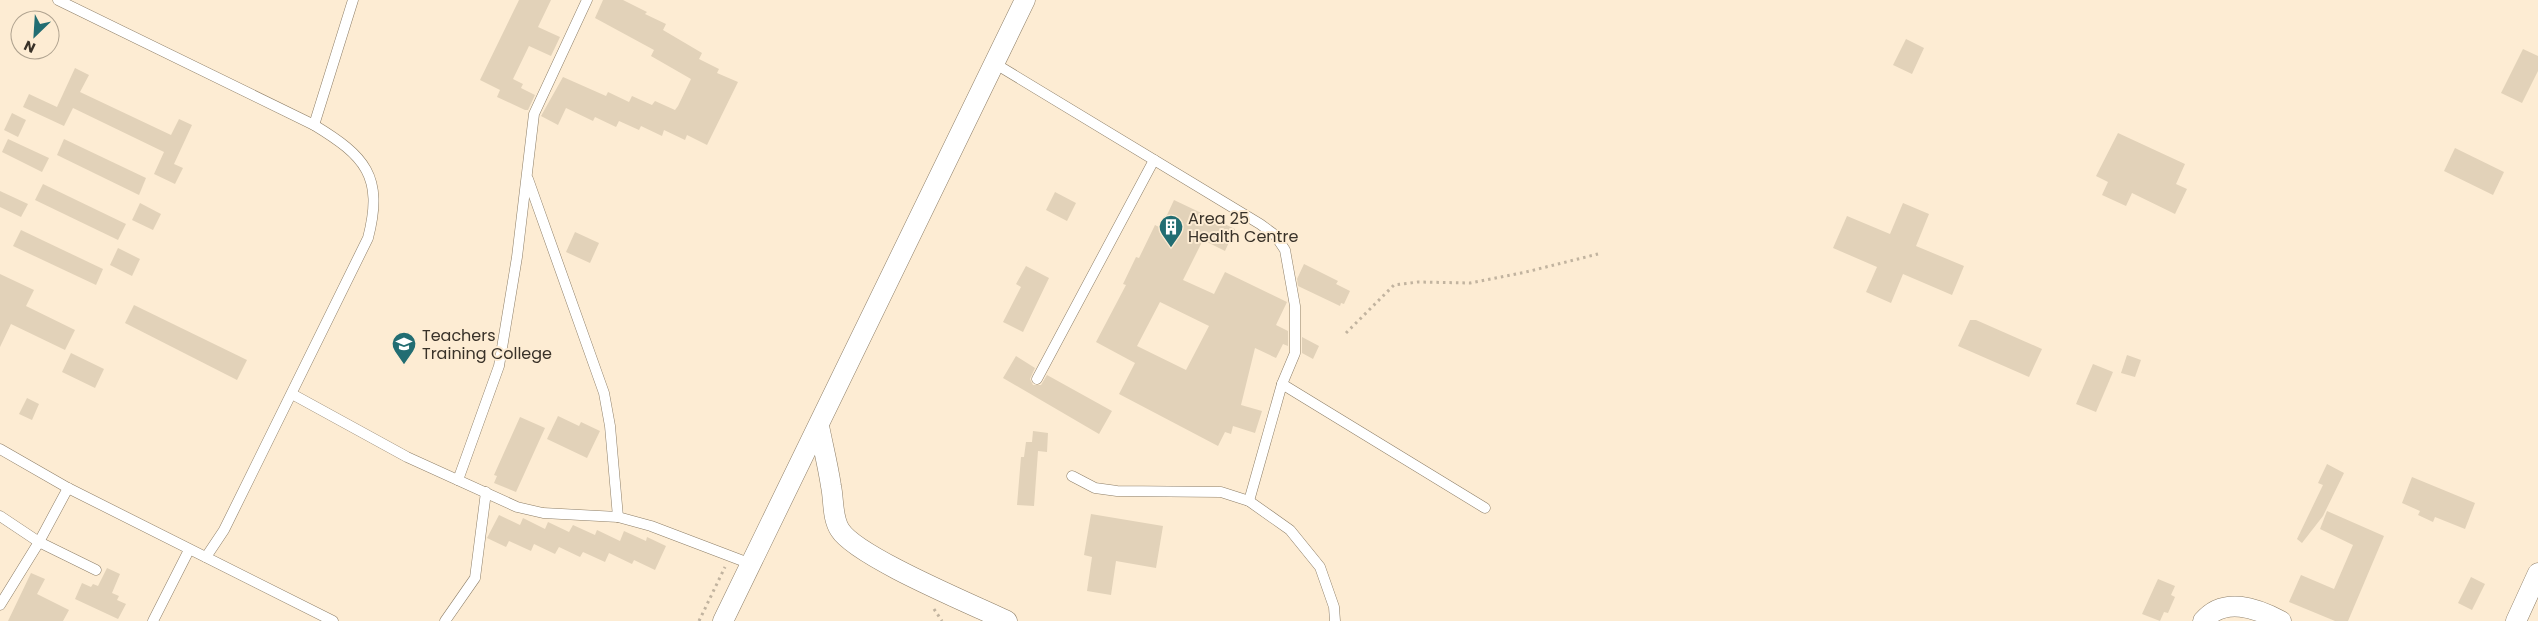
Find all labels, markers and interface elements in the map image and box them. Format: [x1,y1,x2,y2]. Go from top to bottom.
north arrow [10,10,60,60]
text: N [21,35,39,58]
place label: Area 25 Health Centre [1188,207,1298,248]
building icon: Area 25 Health Centre [1158,214,1184,248]
place label: Teachers Training College [422,324,552,365]
school or university icon: Teachers Training College [391,331,417,365]

